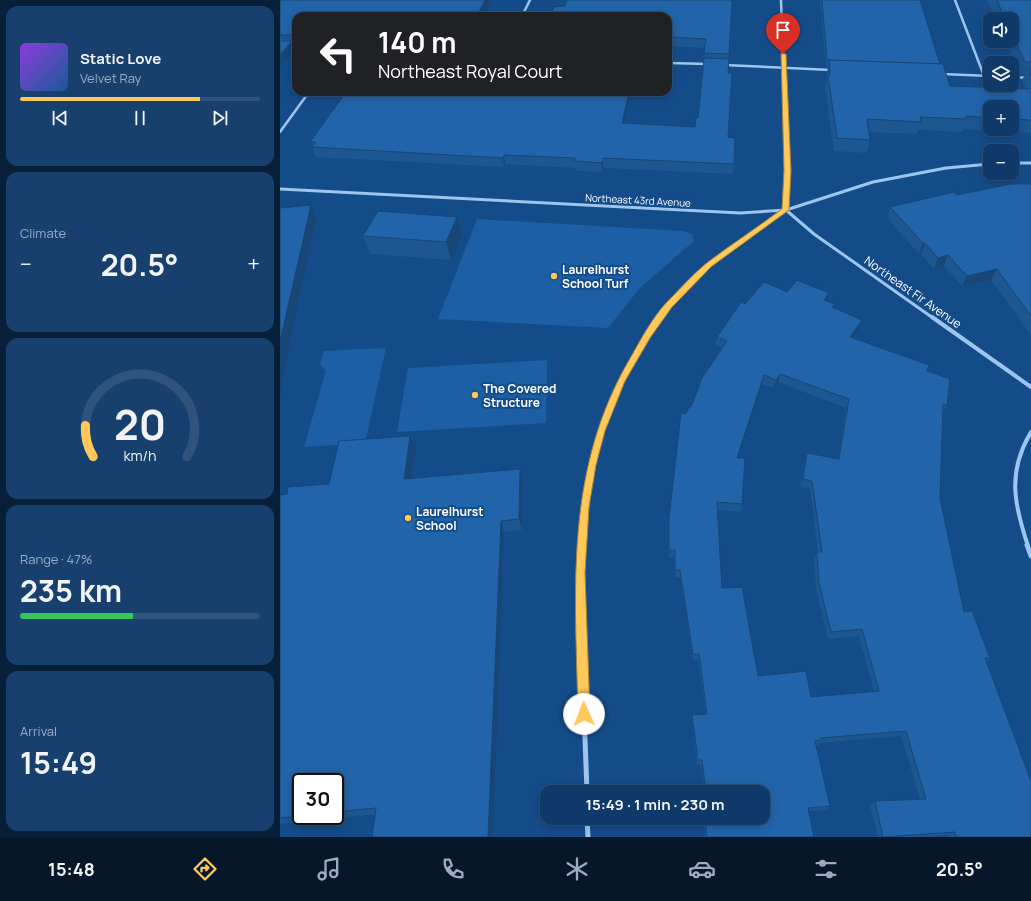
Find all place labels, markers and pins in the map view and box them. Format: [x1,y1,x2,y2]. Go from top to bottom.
pin [766,13,800,54]
place label: Laurelhurst School Turf [562,261,629,292]
marker: Laurelhurst School Turf [549,271,559,281]
place label: The Covered Structure [483,380,556,411]
marker: The Covered Structure [470,390,480,400]
place label: Laurelhurst School [416,503,483,534]
marker: Laurelhurst School [403,513,413,523]

